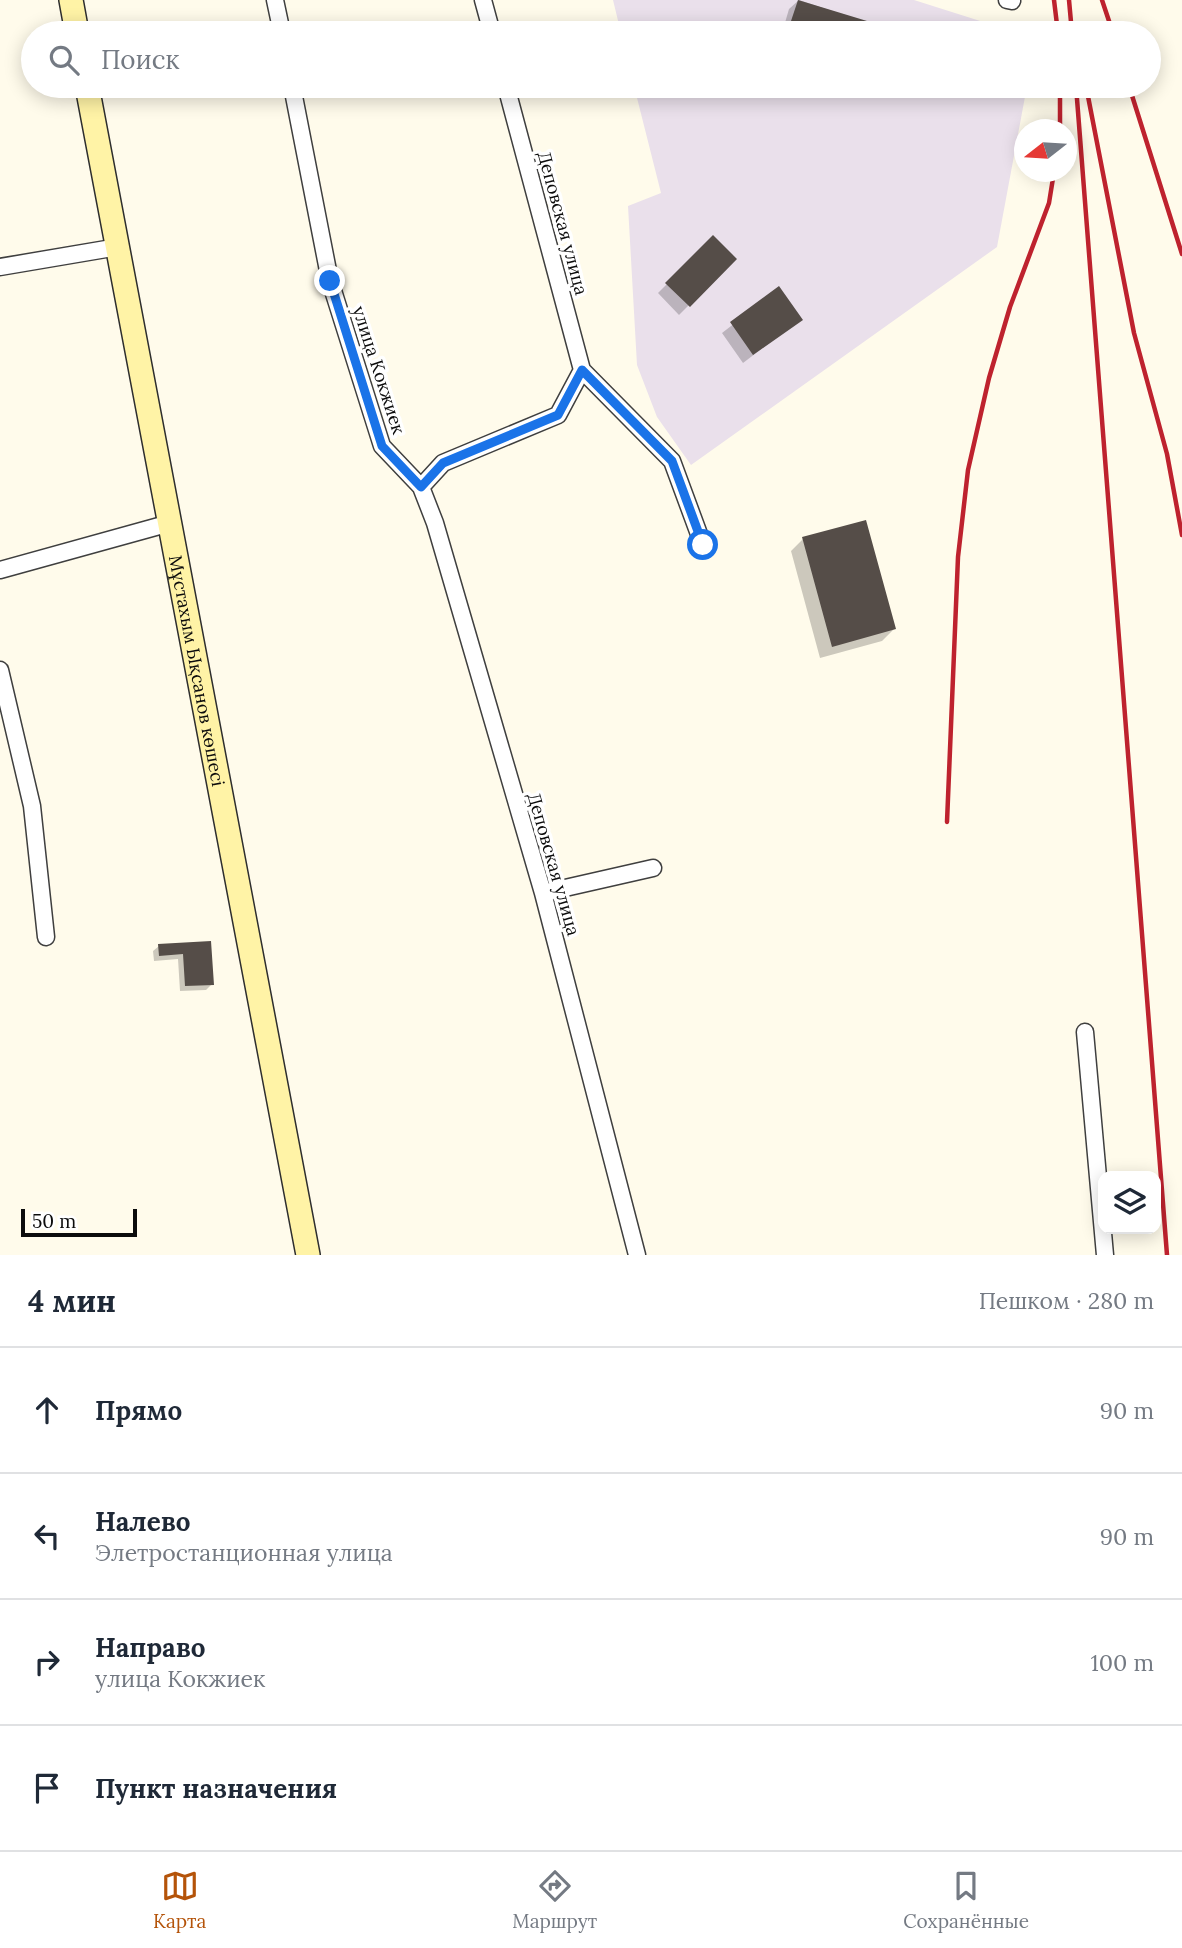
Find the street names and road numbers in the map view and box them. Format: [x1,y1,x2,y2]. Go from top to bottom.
street label: Деповская улица [533,149,593,297]
street label: улица Кокжиек [347,303,411,437]
street label: Мұстахым Ықсанов көшесі [164,553,231,788]
street label: Деповская улица [523,790,585,938]

